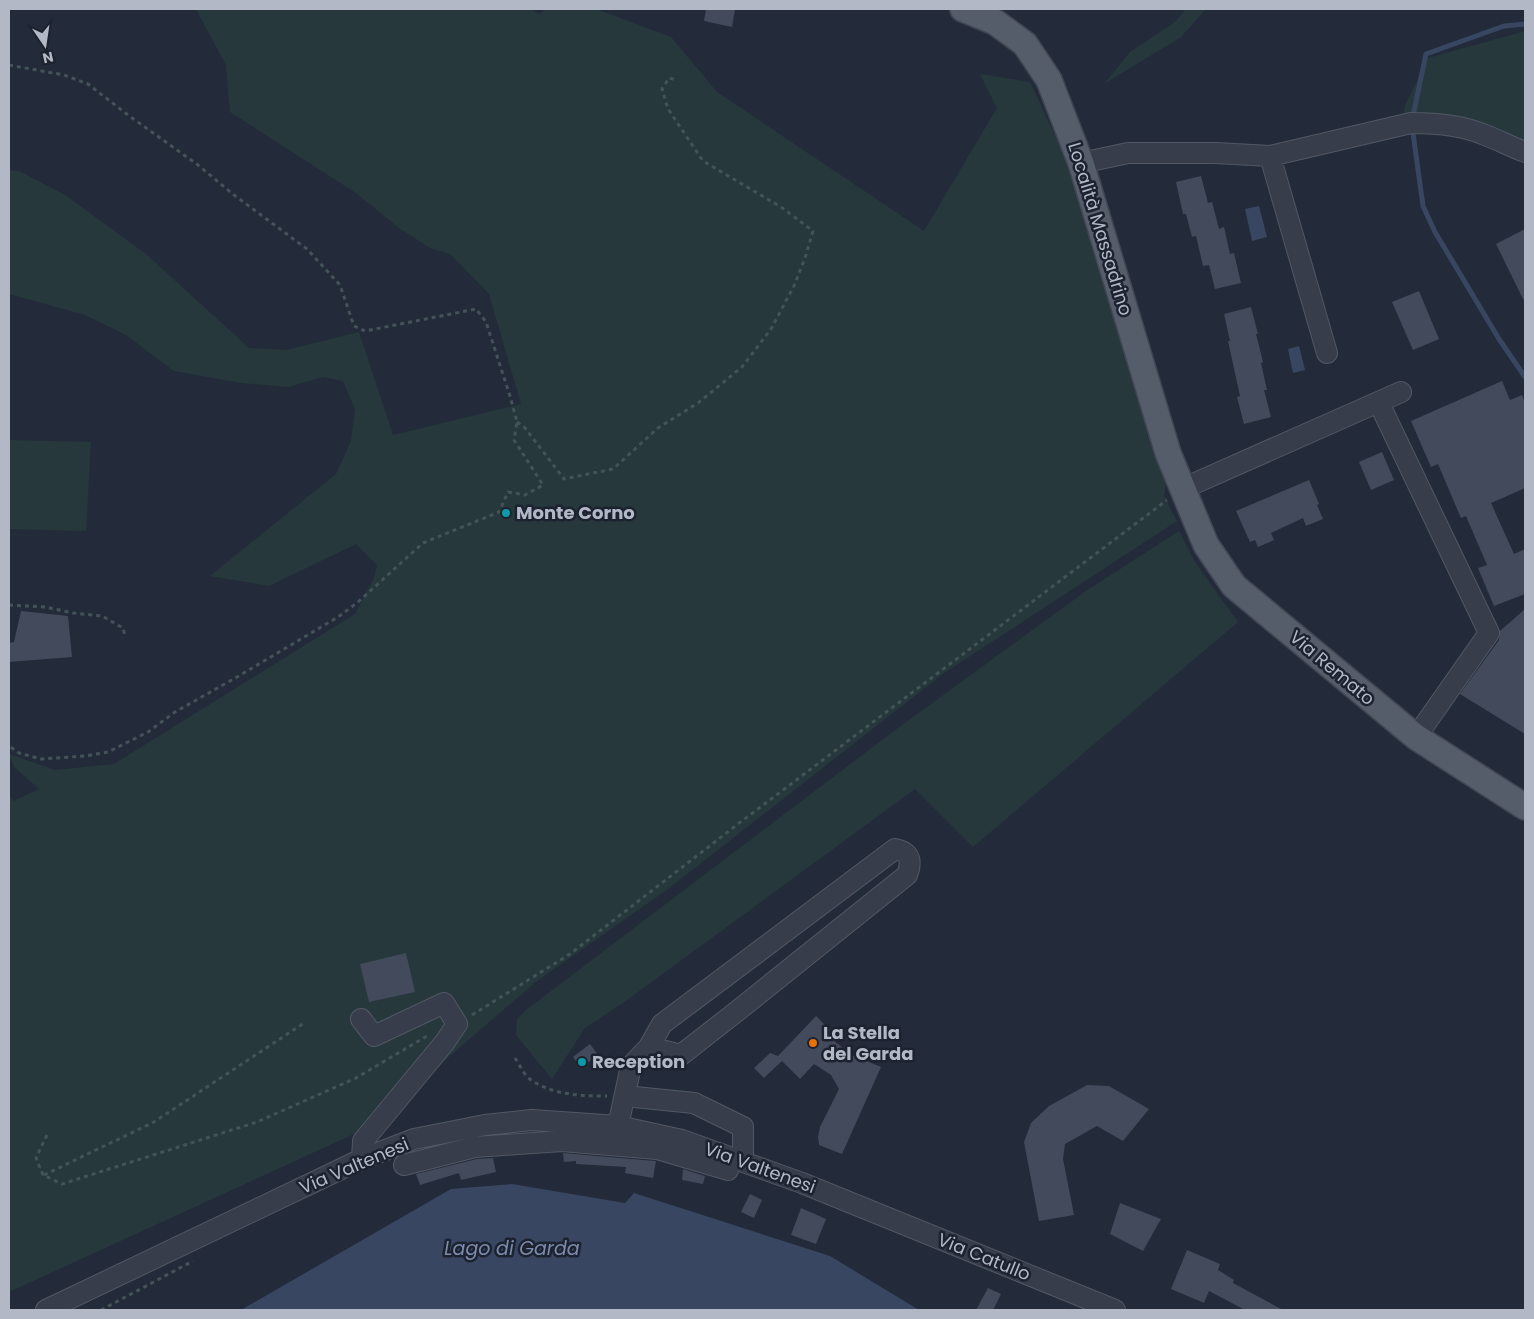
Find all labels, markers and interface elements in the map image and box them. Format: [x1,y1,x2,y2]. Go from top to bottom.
north arrow [20,20,70,70]
text: N [41,47,55,69]
street label: Località Massadrino [1062,139,1139,318]
place label: Monte Corno [516,500,635,525]
marker: Monte Corno [500,507,512,519]
street label: Via Remato [1284,624,1380,711]
place label: La Stella del Garda [823,1020,914,1066]
marker: La Stella del Garda [807,1037,819,1049]
place label: Reception [592,1049,685,1074]
marker: Reception [576,1056,588,1068]
street label: Via Valtenesi [295,1131,412,1200]
street label: Via Valtenesi [701,1136,819,1199]
street label: Via Catullo [934,1227,1034,1286]
water label: Lago di Garda [444,1235,580,1262]

